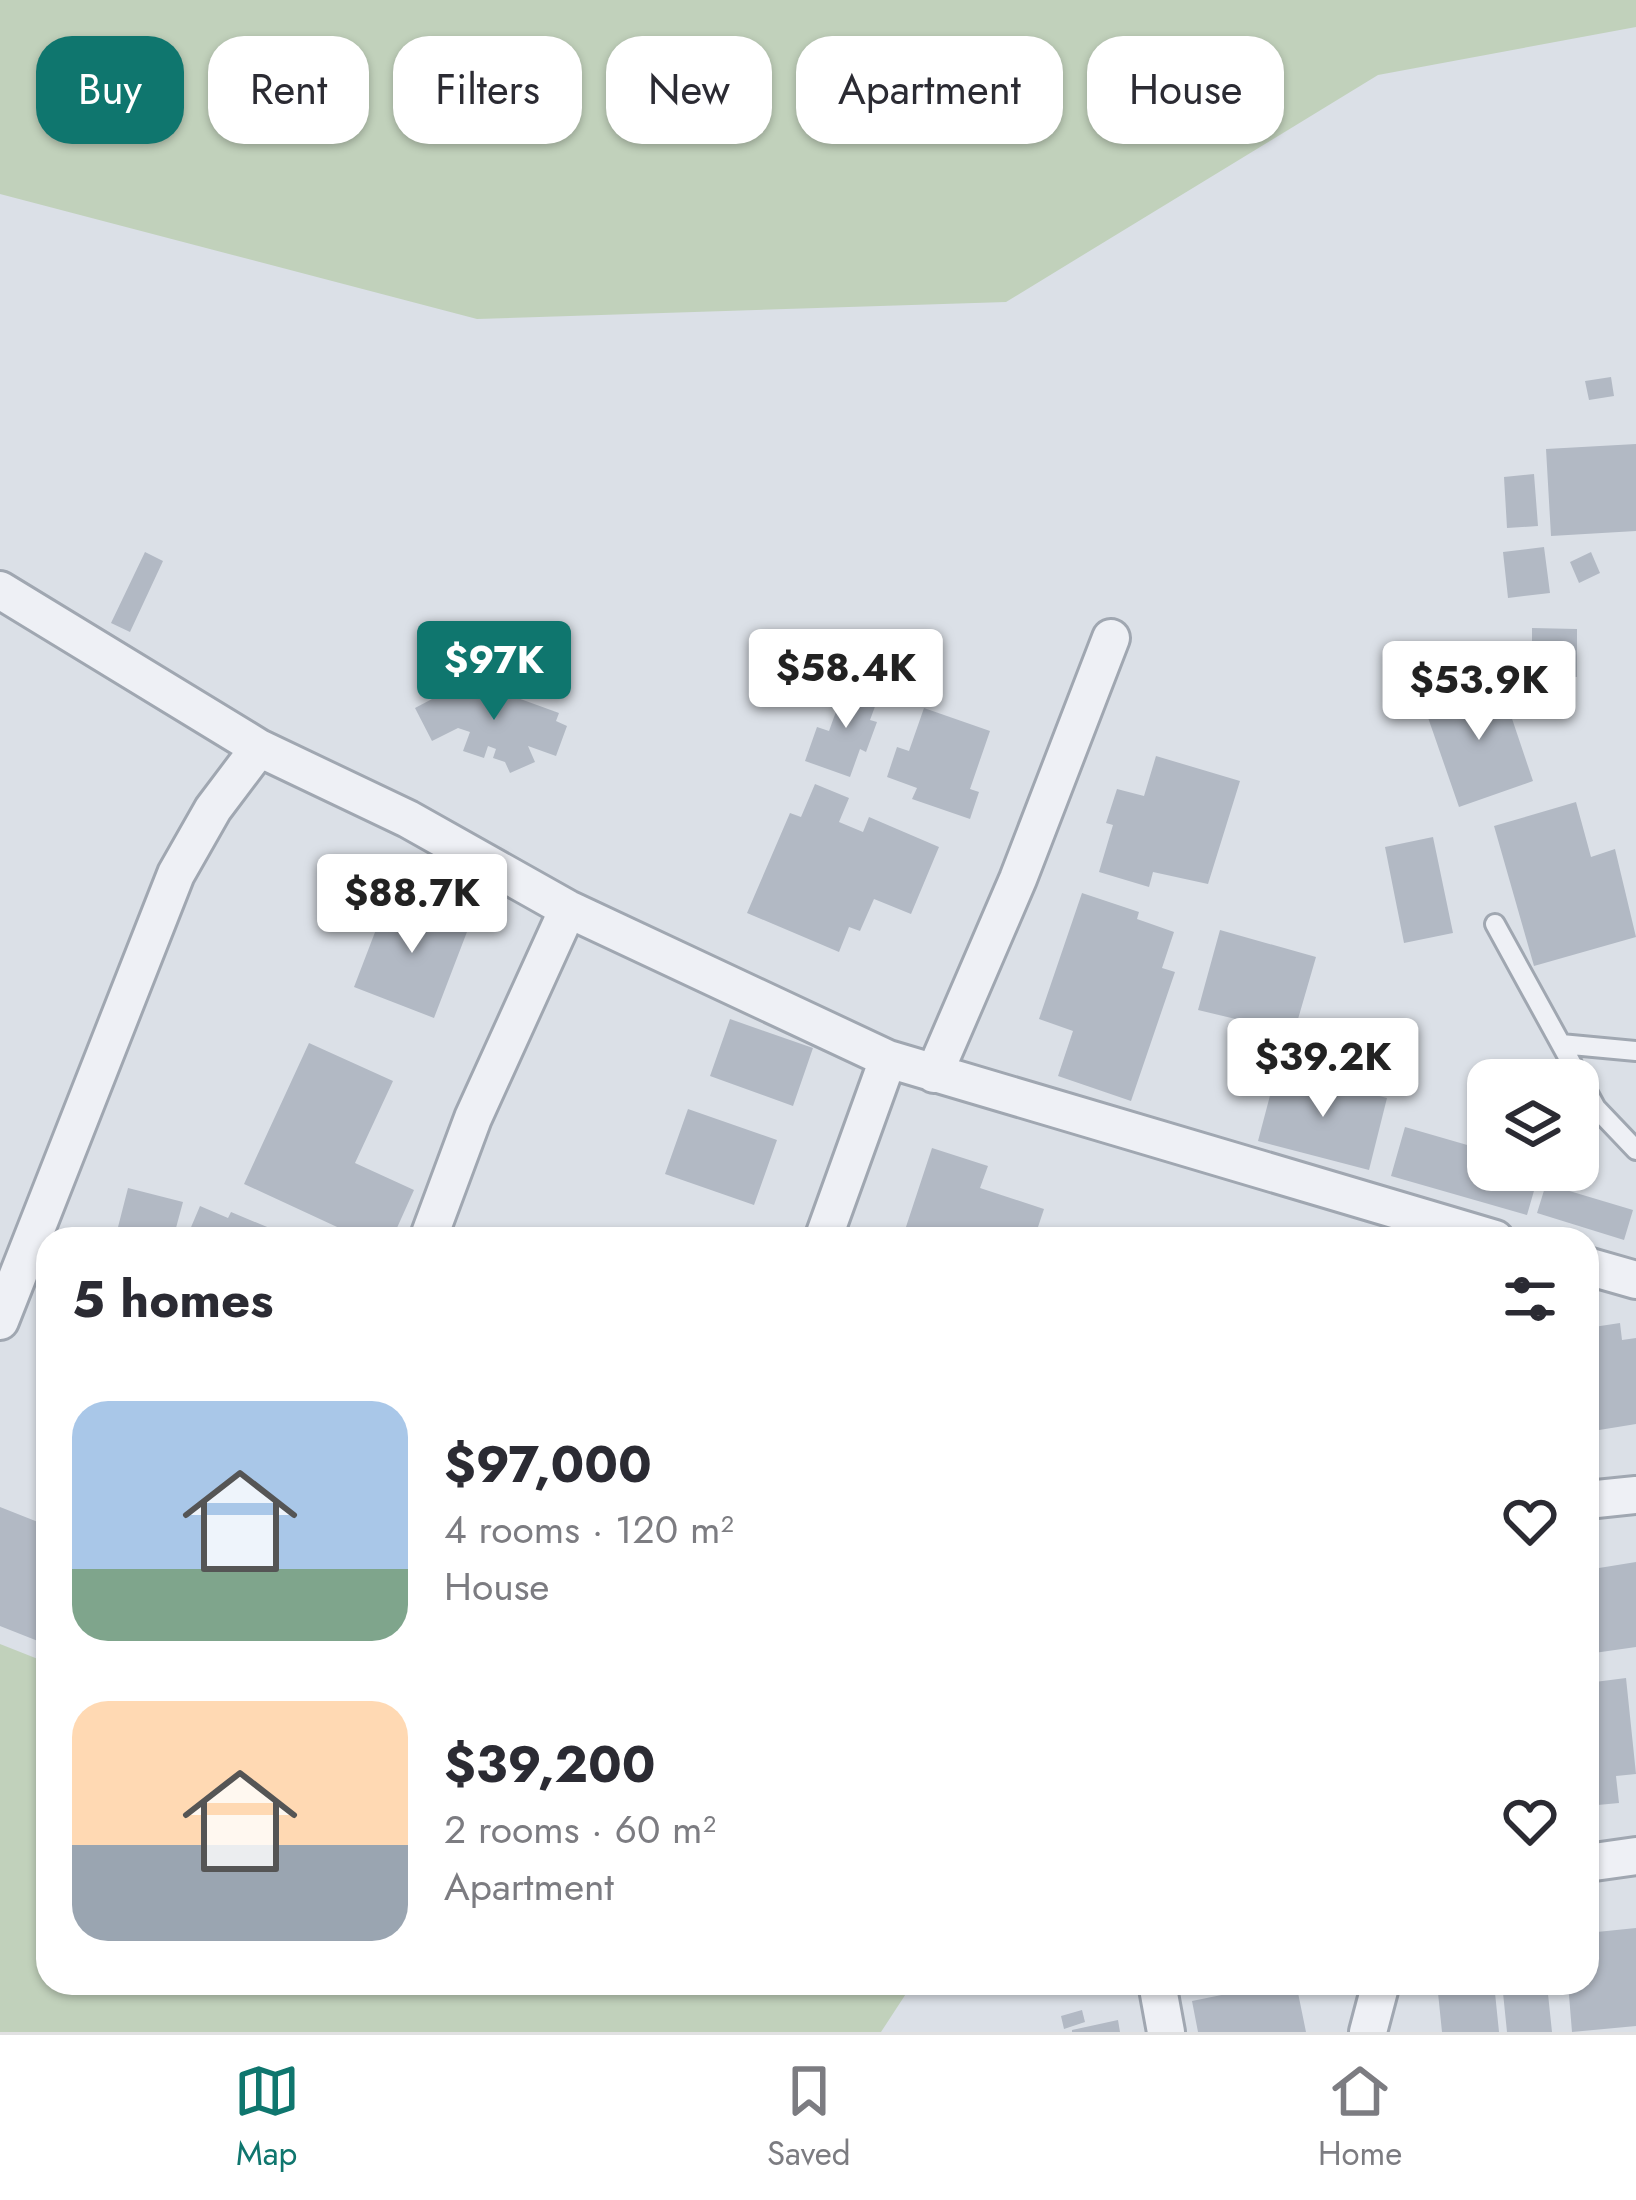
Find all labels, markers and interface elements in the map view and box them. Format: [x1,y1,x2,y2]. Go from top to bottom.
chip: Buy [36,36,184,144]
chip: Rent [208,36,369,144]
chip: Filters [393,36,582,144]
chip: New [606,36,772,144]
chip: Apartment [796,36,1063,144]
chip: House [1087,36,1284,144]
pin: $97K [423,621,565,723]
pin: $58.4K [748,629,944,731]
text: $97K [444,631,544,688]
text: $58.4K [776,639,916,696]
pin: $53.9K [1381,641,1577,743]
text: $53.9K [1410,651,1548,708]
pin: $88.7K [314,854,510,956]
text: $88.7K [344,864,480,921]
pin: $39.2K [1225,1018,1421,1120]
text: $39.2K [1254,1028,1392,1085]
map controls [1467,1059,1599,1191]
button: layers [1467,1059,1599,1191]
text: 5 homes [72,1262,274,1336]
icon: filters [1497,1266,1563,1332]
text: $97,000 [444,1427,652,1501]
icon: home [168,1449,312,1593]
icon: heart [1497,1488,1563,1554]
text: 4 rooms · 120 m² [444,1501,734,1558]
text: House [444,1558,549,1615]
text: $39,200 [444,1727,655,1801]
icon: home [168,1749,312,1893]
icon: heart [1497,1788,1563,1854]
text: 2 rooms · 60 m² [444,1801,716,1858]
text: Apartment [444,1858,614,1915]
tab: Map [234,2058,300,2177]
tab: Saved [767,2058,851,2177]
tab: Home [1318,2058,1402,2177]

